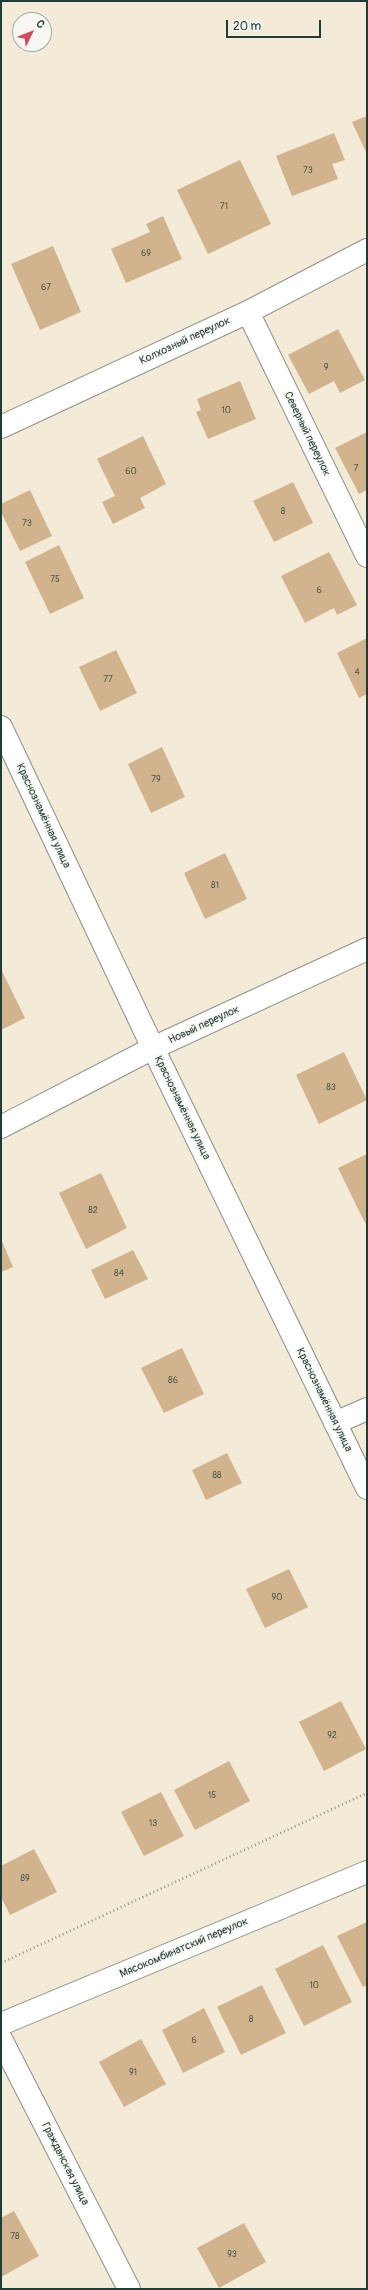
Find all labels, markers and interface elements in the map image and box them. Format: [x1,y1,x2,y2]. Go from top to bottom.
north arrow [12,12,52,52]
scale bar [228,12,323,38]
text: С [33,17,47,31]
text: 20 m [233,19,261,34]
house number: 73 [303,166,313,176]
house number: 71 [220,202,228,212]
house number: 69 [141,249,151,259]
house number: 67 [41,283,51,293]
street label: Колхозный переулок [138,314,232,368]
house number: 9 [324,363,328,373]
street label: Северный переулок [281,390,333,478]
house number: 10 [221,406,231,416]
house number: 7 [354,464,358,474]
house number: 60 [125,467,137,477]
house number: 8 [281,507,285,517]
house number: 73 [22,519,32,529]
house number: 75 [50,575,60,585]
house number: 6 [316,586,322,596]
house number: 4 [354,668,360,678]
house number: 77 [103,675,113,685]
street label: Краснознамённая улица [13,762,73,870]
house number: 79 [151,775,161,785]
house number: 81 [211,881,219,891]
street label: Новый переулок [166,1003,242,1047]
street label: Краснознамённая улица [151,1054,213,1162]
house number: 83 [326,1083,336,1093]
house number: 82 [88,1206,98,1216]
house number: 84 [114,1269,124,1279]
street label: Краснознамённая улица [293,1346,355,1454]
house number: 86 [168,1376,178,1386]
house number: 88 [212,1471,222,1481]
house number: 90 [272,1593,282,1603]
house number: 92 [327,1731,337,1741]
house number: 15 [208,1791,216,1801]
house number: 13 [149,1819,157,1829]
house number: 89 [20,1874,30,1884]
street label: Мясокомбинатский переулок [118,1915,250,1981]
house number: 10 [309,1981,319,1991]
house number: 8 [249,2015,253,2025]
house number: 6 [191,2036,197,2046]
house number: 91 [129,2068,137,2078]
street label: Гражданская улица [38,2120,92,2208]
house number: 78 [10,2232,20,2242]
house number: 93 [227,2250,237,2260]

